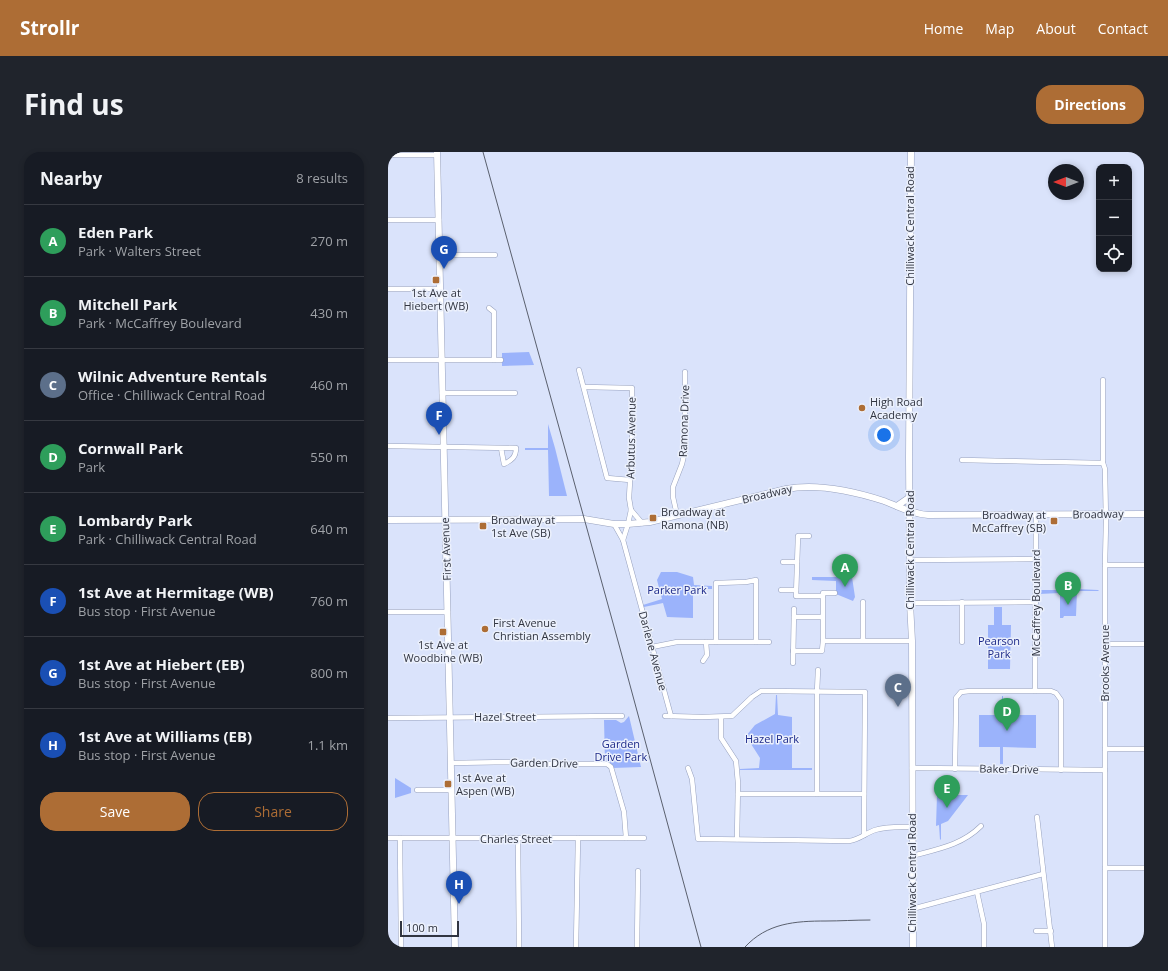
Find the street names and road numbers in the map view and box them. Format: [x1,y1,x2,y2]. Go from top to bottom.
street label: Chilliwack Central Road [902,166,917,286]
street label: Ramona Drive [675,385,692,457]
street label: Arbutus Avenue [622,397,639,479]
street label: Broadway [740,480,794,507]
street label: Chilliwack Central Road [902,490,917,610]
street label: Broadway [1072,506,1124,521]
street label: First Avenue [437,517,454,581]
street label: McCaffrey Boulevard [1028,550,1043,656]
street label: Darlene Avenue [636,610,671,692]
street label: Brooks Avenue [1097,624,1112,702]
street label: Hazel Street [474,709,536,724]
street label: Garden Drive [510,754,578,771]
street label: Baker Drive [979,760,1039,777]
street label: Chilliwack Central Road [904,813,919,933]
street label: Charles Street [480,831,552,846]

